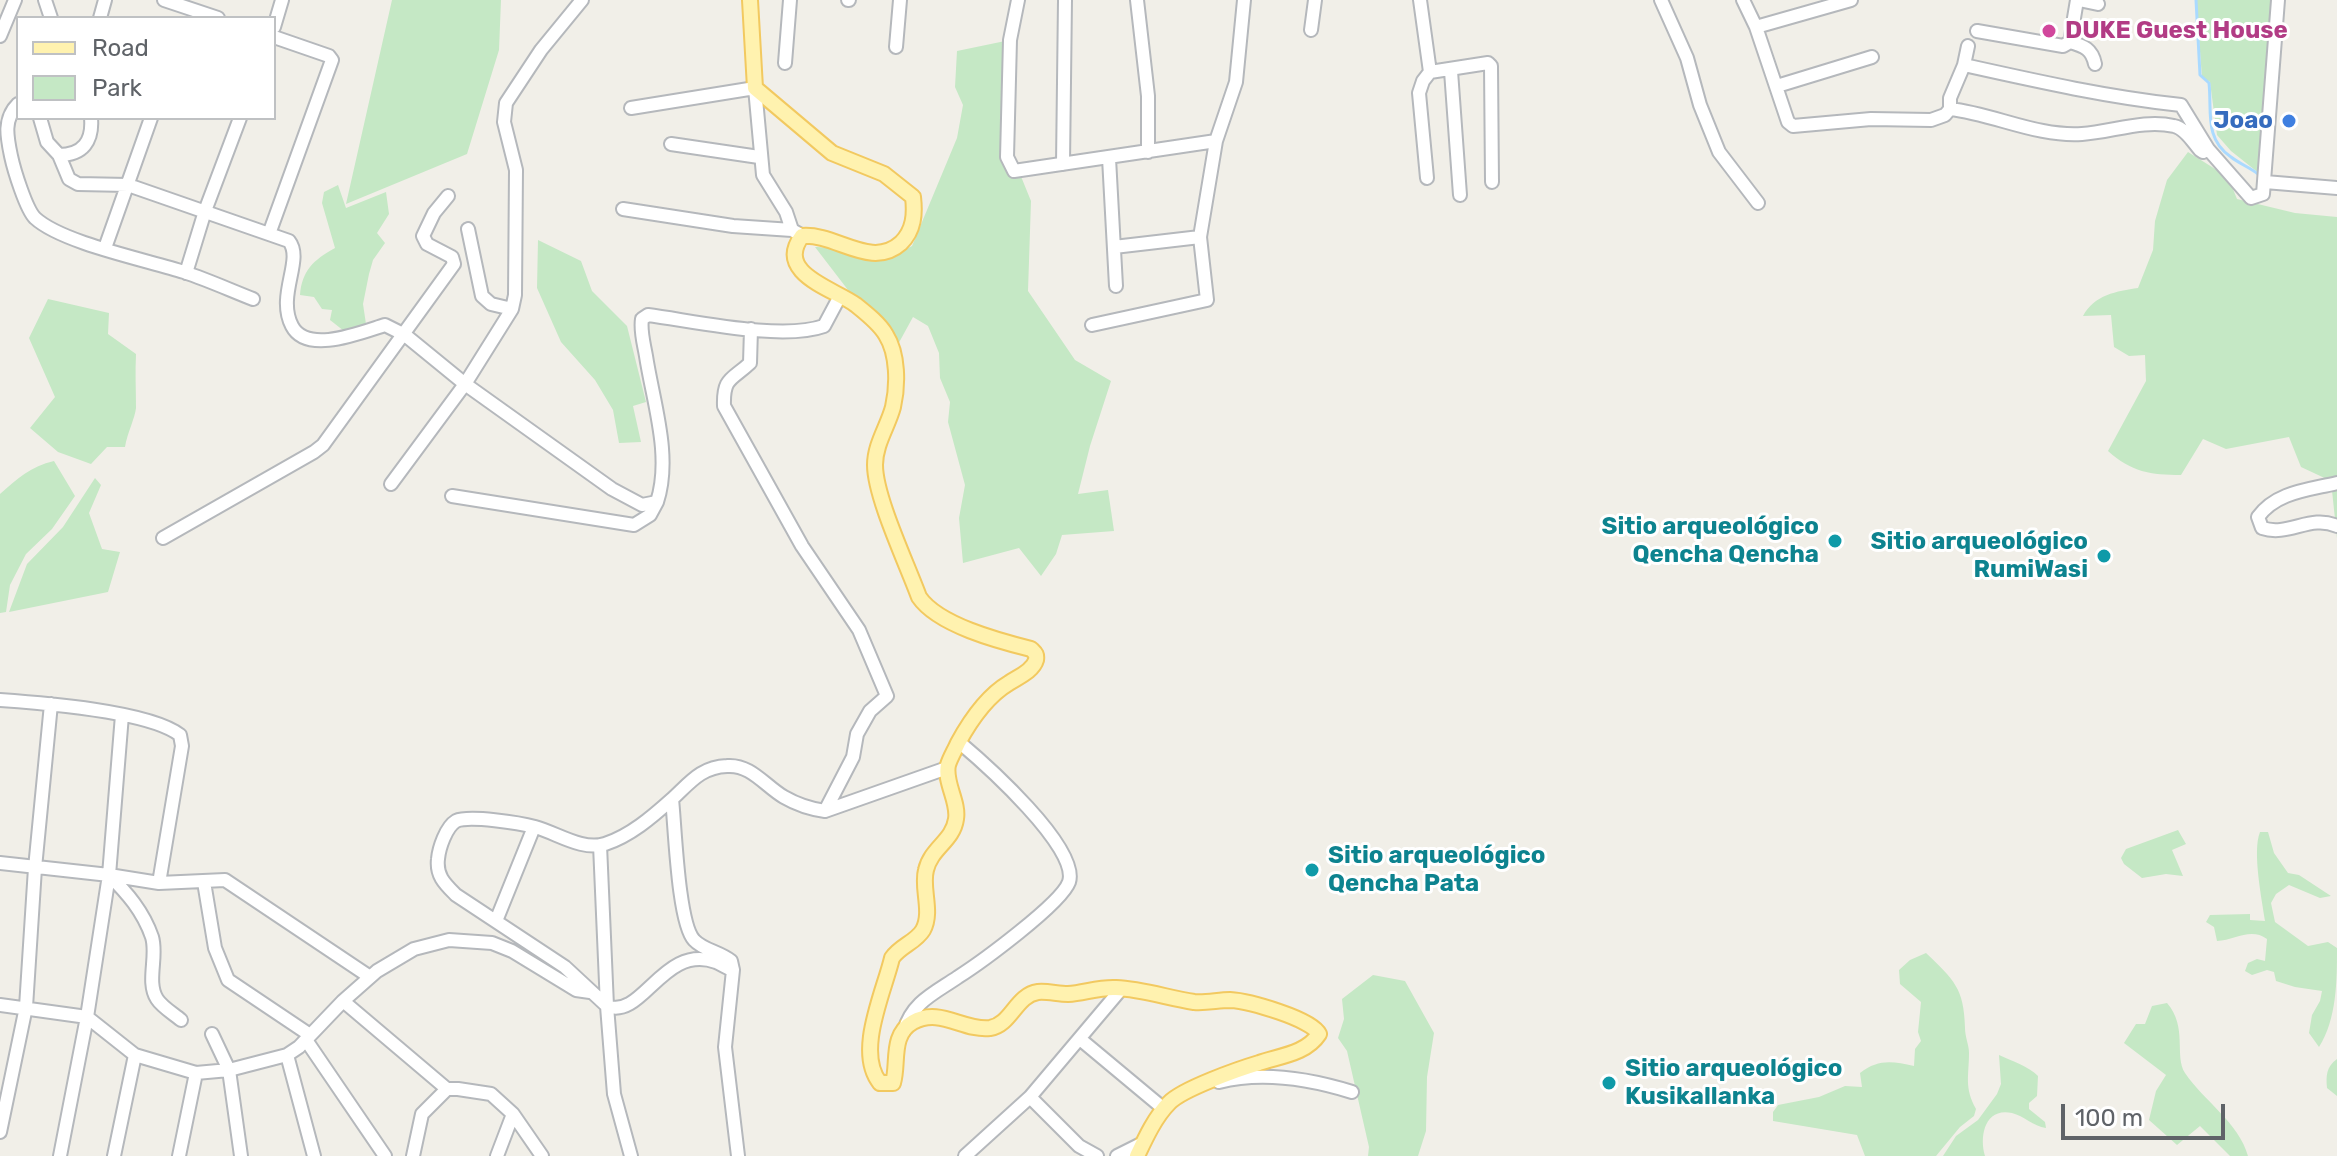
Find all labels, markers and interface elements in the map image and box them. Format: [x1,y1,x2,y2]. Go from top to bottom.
legend [16,16,276,120]
place label: DUKE Guest House [2065,17,2288,45]
marker: DUKE Guest House [2040,22,2058,40]
text: Road [92,34,149,62]
text: Park [92,74,142,102]
place label: Joao [2213,107,2273,135]
marker: Joao [2280,112,2298,130]
place label: Sitio arqueológico Qencha Qencha [1602,513,1819,569]
place label: Sitio arqueológico RumiWasi [1871,528,2088,584]
marker: Sitio arqueológico Qencha Qencha [1826,532,1844,550]
marker: Sitio arqueológico RumiWasi [2095,547,2113,565]
place label: Sitio arqueológico Qencha Pata [1328,842,1545,898]
marker: Sitio arqueológico Qencha Pata [1303,861,1321,879]
place label: Sitio arqueológico Kusikallanka [1625,1055,1842,1111]
marker: Sitio arqueológico Kusikallanka [1600,1074,1618,1092]
scale bar [2065,1088,2229,1138]
text: 100 m [2075,1104,2143,1132]

